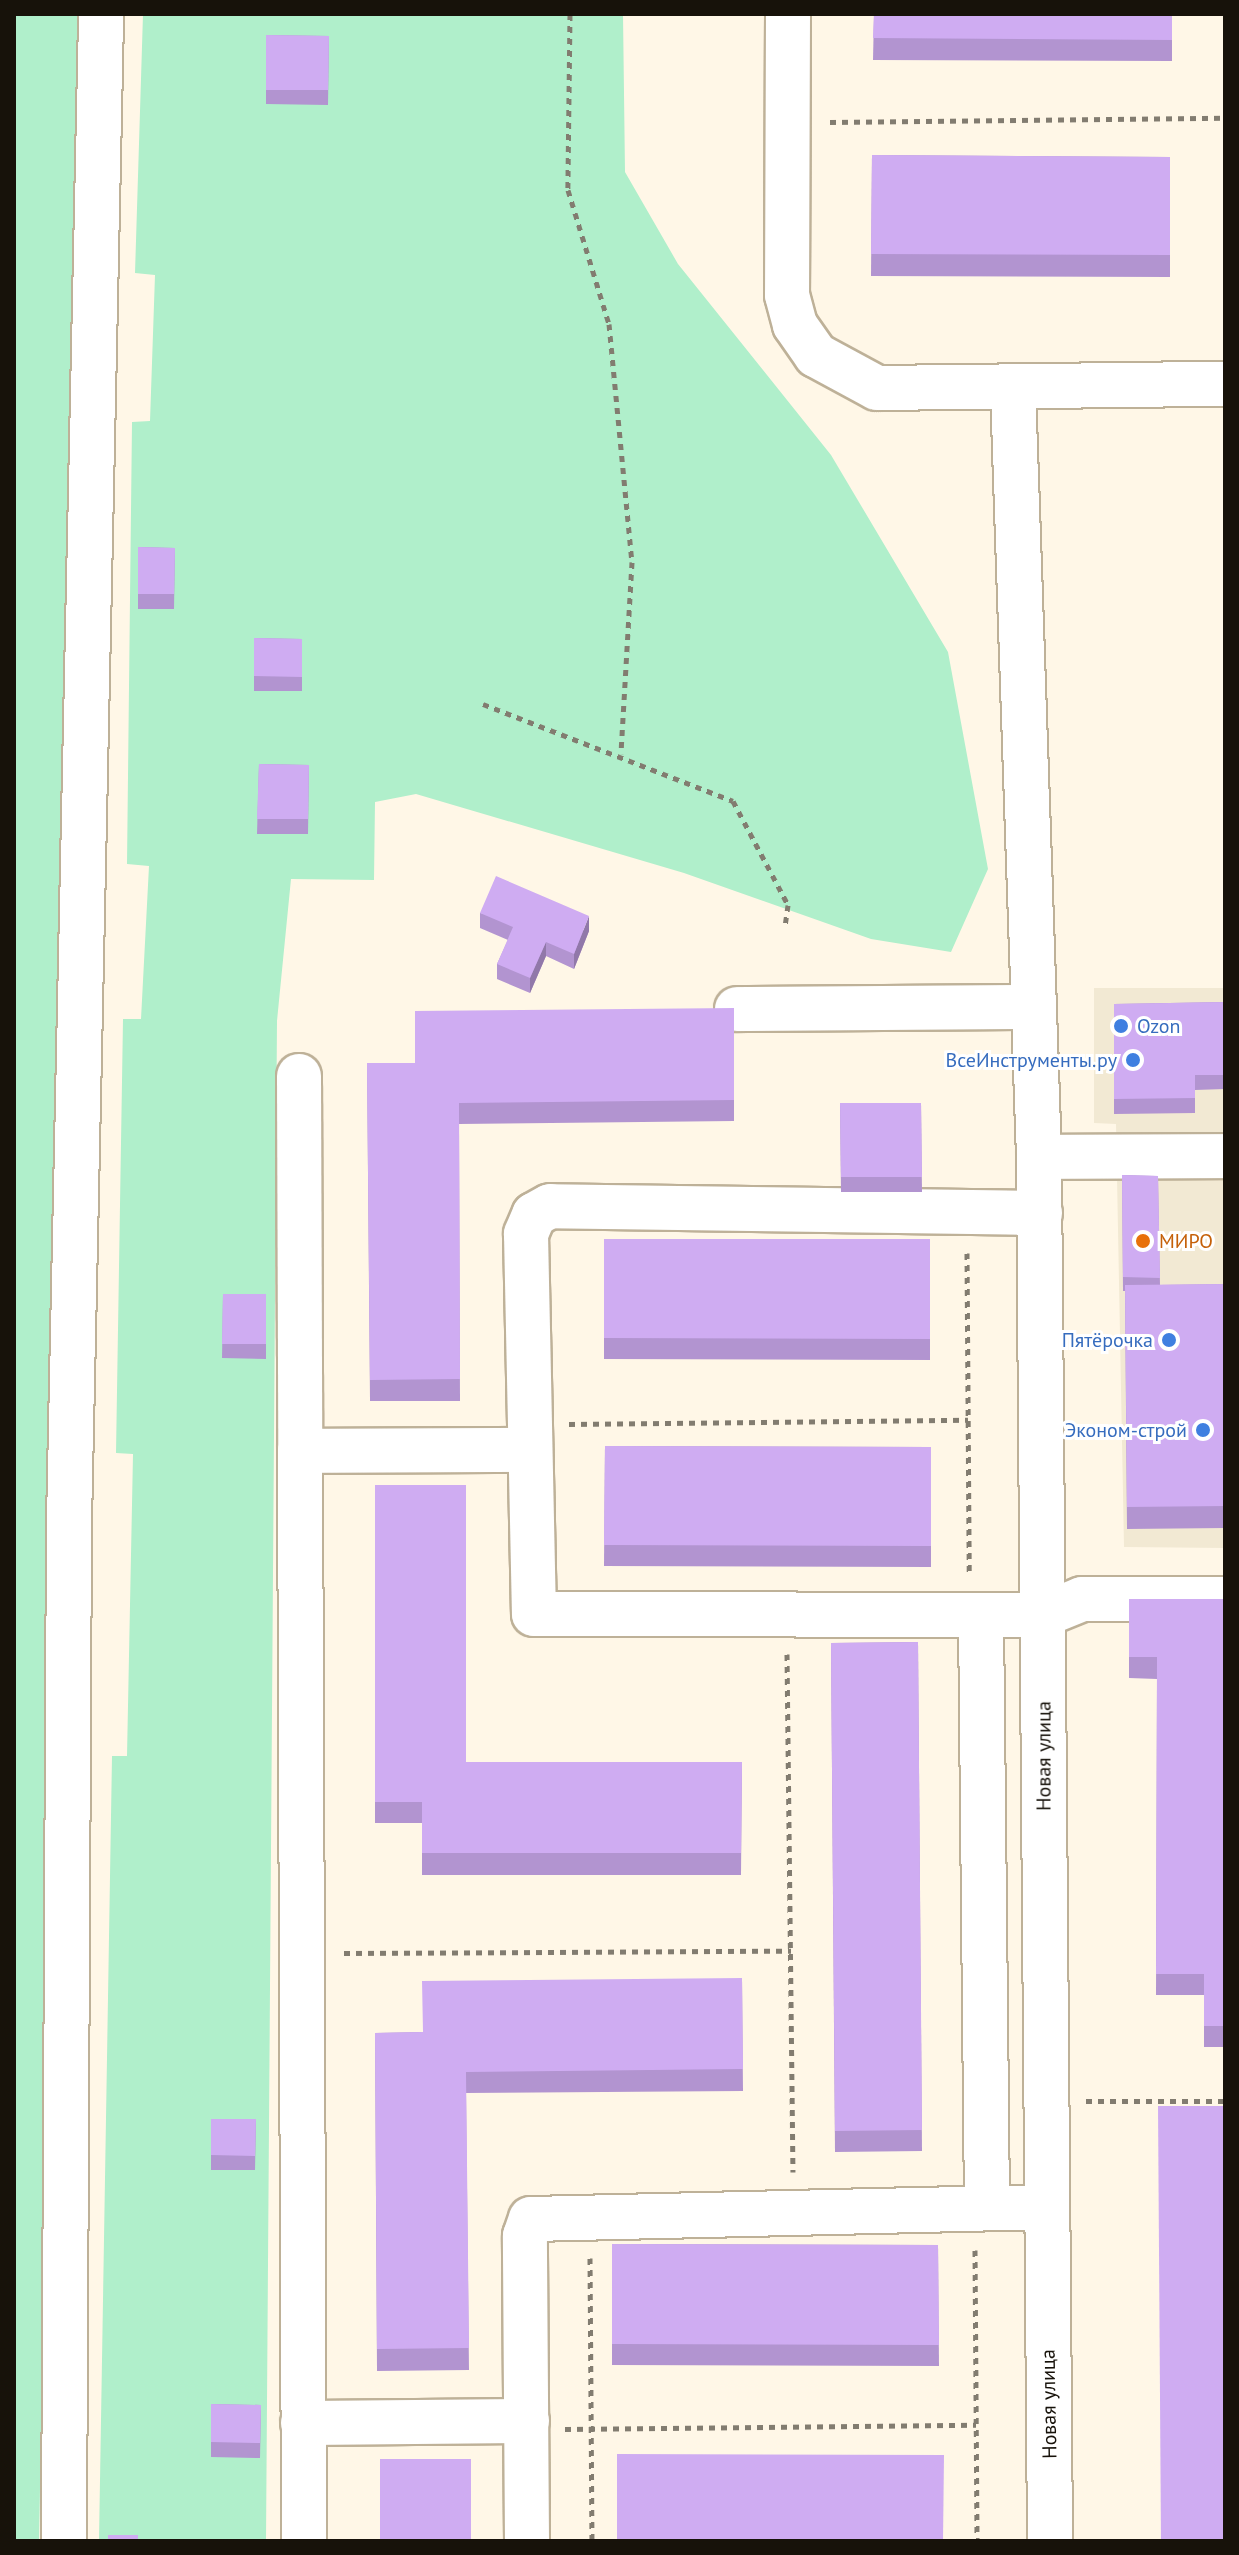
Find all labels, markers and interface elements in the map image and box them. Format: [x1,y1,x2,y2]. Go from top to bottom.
place label: Ozon [1137,1014,1180,1038]
marker: Ozon [1112,1017,1130,1035]
place label: ВсеИнструменты.ру [946,1048,1117,1072]
marker: ВсеИнструменты.ру [1124,1051,1142,1069]
place label: МИРО [1159,1229,1213,1253]
marker: МИРО [1134,1232,1152,1250]
place label: Пятёрочка [1062,1328,1153,1352]
marker: Пятёрочка [1160,1331,1178,1349]
place label: Эконом-строй [1065,1418,1187,1442]
marker: Эконом-строй [1194,1421,1212,1439]
street label: Новая улица [1032,1701,1056,1811]
street label: Новая улица [1036,2349,1062,2459]

